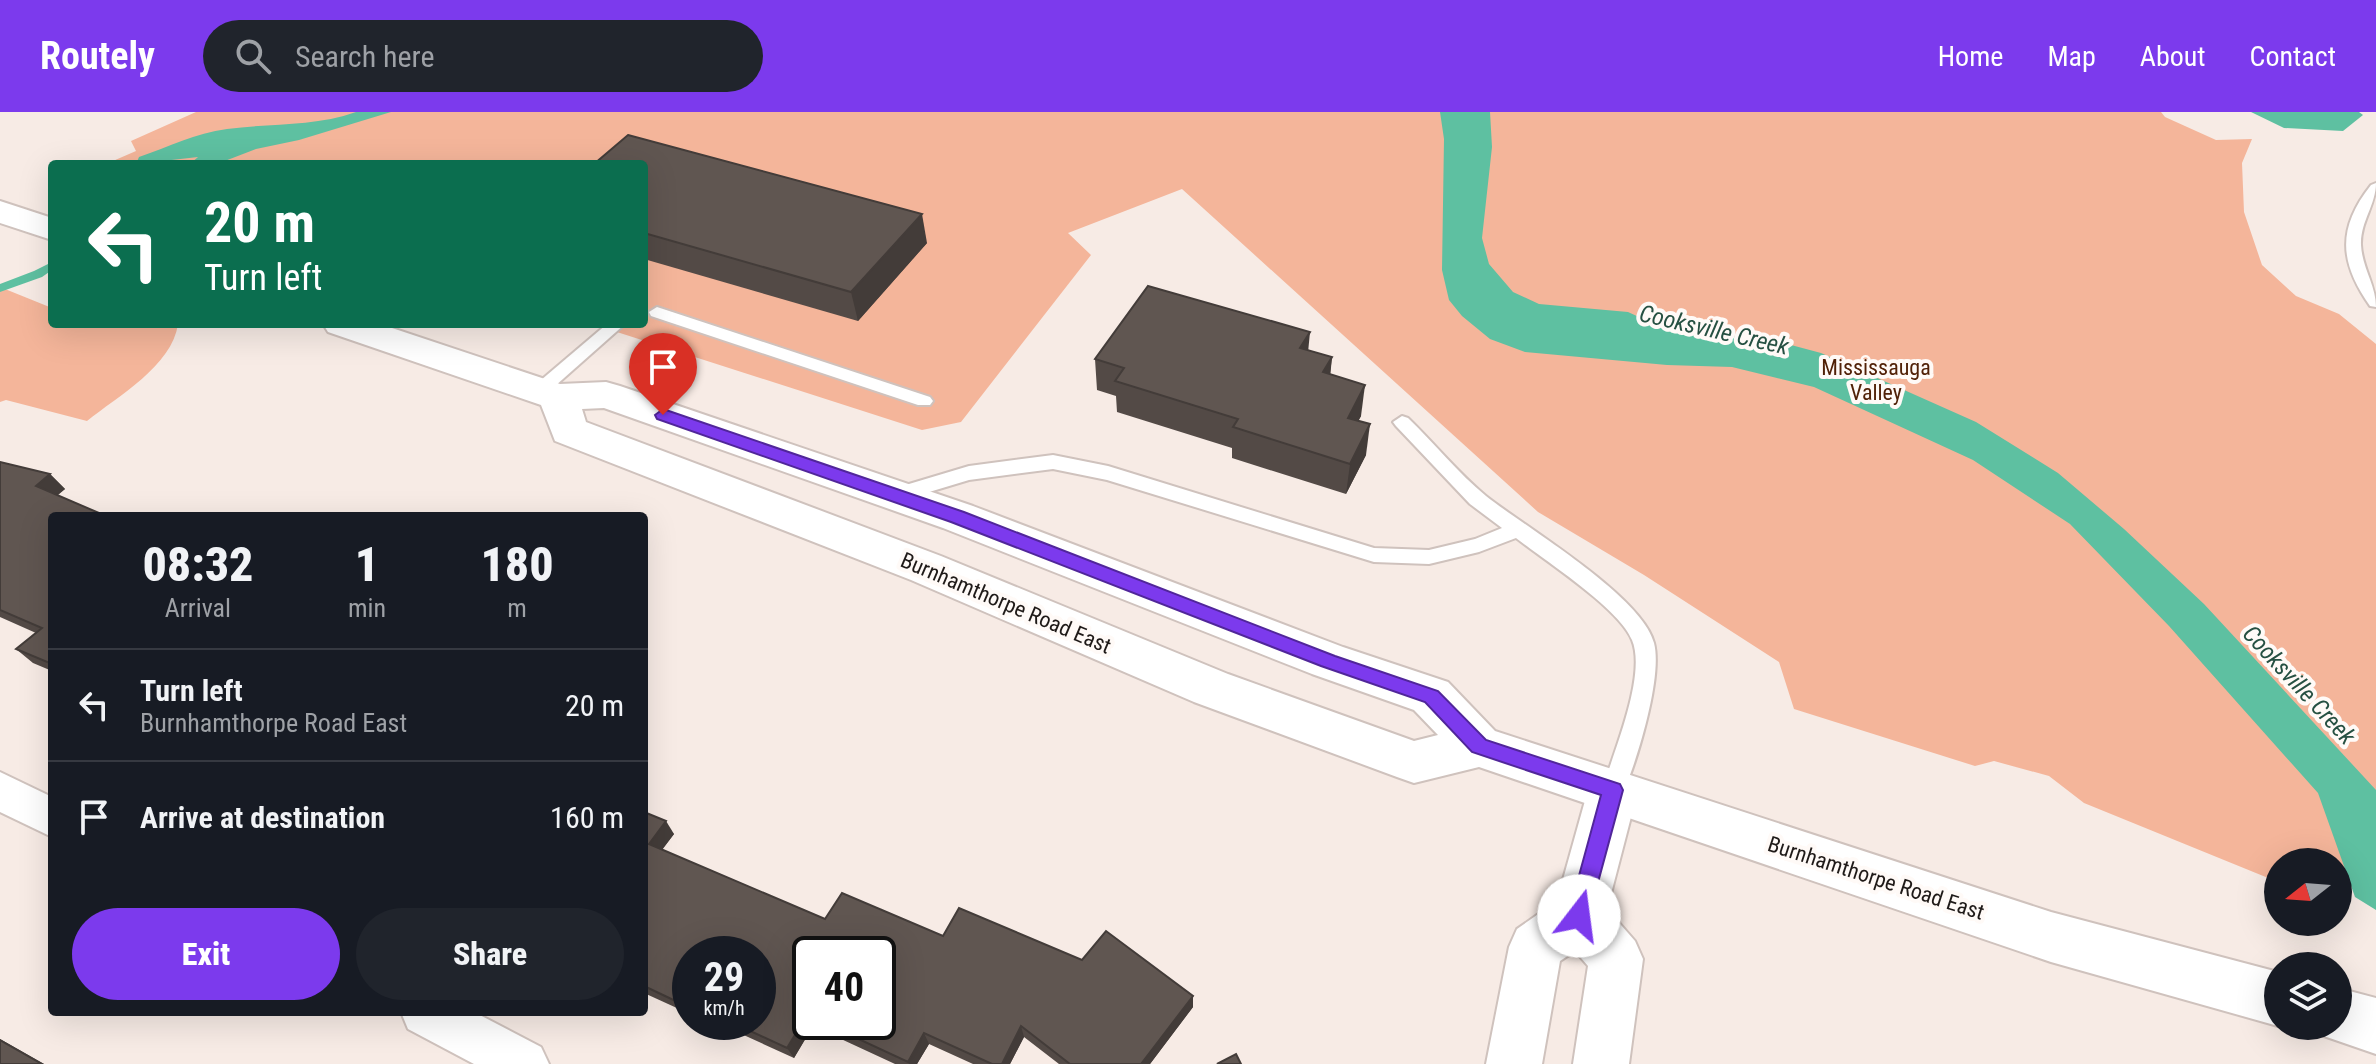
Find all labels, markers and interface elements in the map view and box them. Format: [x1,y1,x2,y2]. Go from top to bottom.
search box [203,20,763,92]
text: Routely [40,34,155,78]
icon: search [231,34,275,78]
text: Search here [295,39,435,74]
text: Home [1938,40,2003,73]
text: Map [2047,40,2096,73]
text: About [2140,40,2206,73]
text: Contact [2250,40,2336,73]
text: 20 m [204,190,315,256]
icon: left [72,192,176,296]
text: Turn left [204,257,322,299]
water label: Cooksville Creek [1637,299,1792,361]
pin [629,333,697,415]
icon: arrive [641,345,685,389]
park label: Mississauga Valley [1821,355,1931,405]
text: 08:32 [142,536,254,593]
text: 1 [355,536,379,593]
text: 180 [480,536,554,593]
street label: Burnhamthorpe Road East [897,547,1115,659]
text: Arrival [165,593,231,623]
text: min [348,593,386,623]
text: m [507,593,527,623]
water label: Cooksville Creek [2237,620,2362,751]
text: Turn left [140,673,243,708]
icon: left [72,683,116,727]
text: 20 m [565,688,624,723]
text: Burnhamthorpe Road East [140,708,407,738]
icon: arrive [72,795,116,839]
text: Arrive at destination [140,800,385,835]
text: 160 m [550,800,624,835]
street label: Burnhamthorpe Road East [1765,831,1987,925]
north arrow [2264,848,2352,936]
map controls [2264,848,2352,1040]
position arrow [1537,874,1621,958]
button: Exit [72,908,340,1000]
button: Share [356,908,624,1000]
speed limit sign: 40 [792,936,896,1040]
button: layers [2264,952,2352,1040]
text: 29 [704,954,744,1001]
text: km/h [703,996,745,1020]

